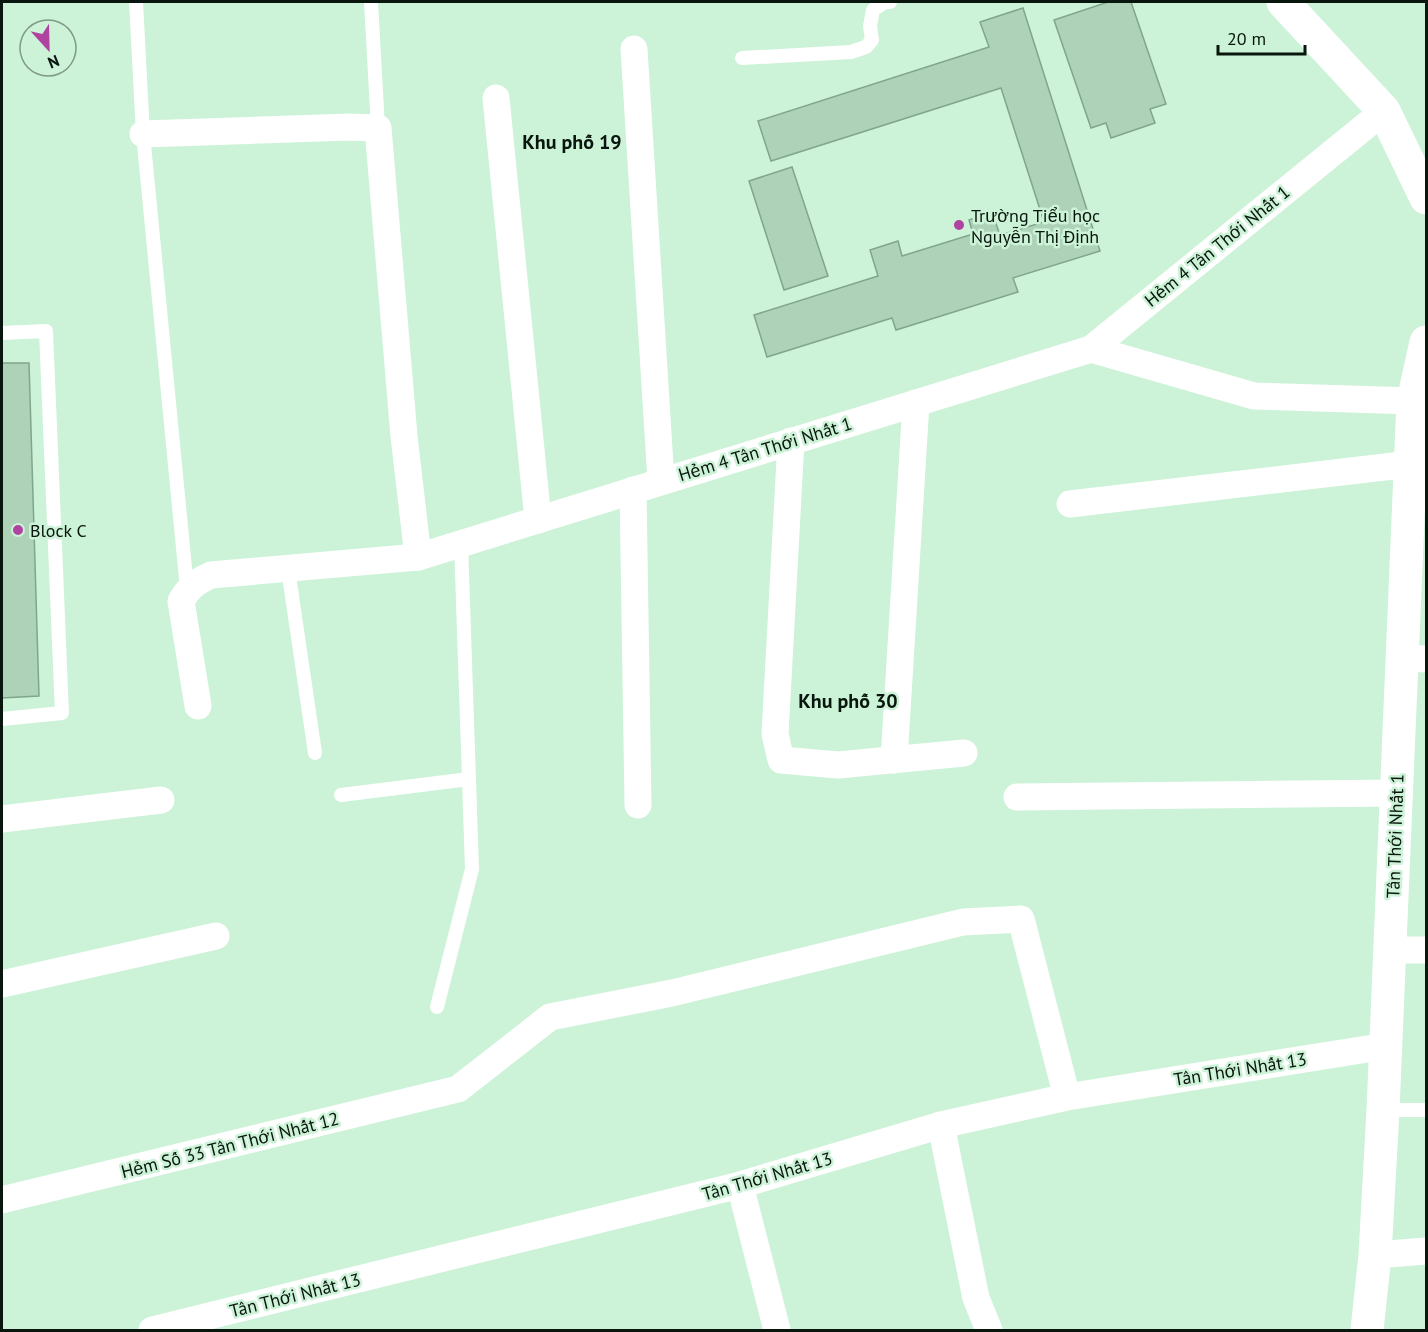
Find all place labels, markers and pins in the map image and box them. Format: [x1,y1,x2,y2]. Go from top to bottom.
place label: Trường Tiểu học Nguyễn Thị Định [971,204,1100,248]
marker: Trường Tiểu học Nguyễn Thị Định [952,218,966,232]
place label: Block C [30,519,87,542]
marker: Block C [11,523,25,537]

